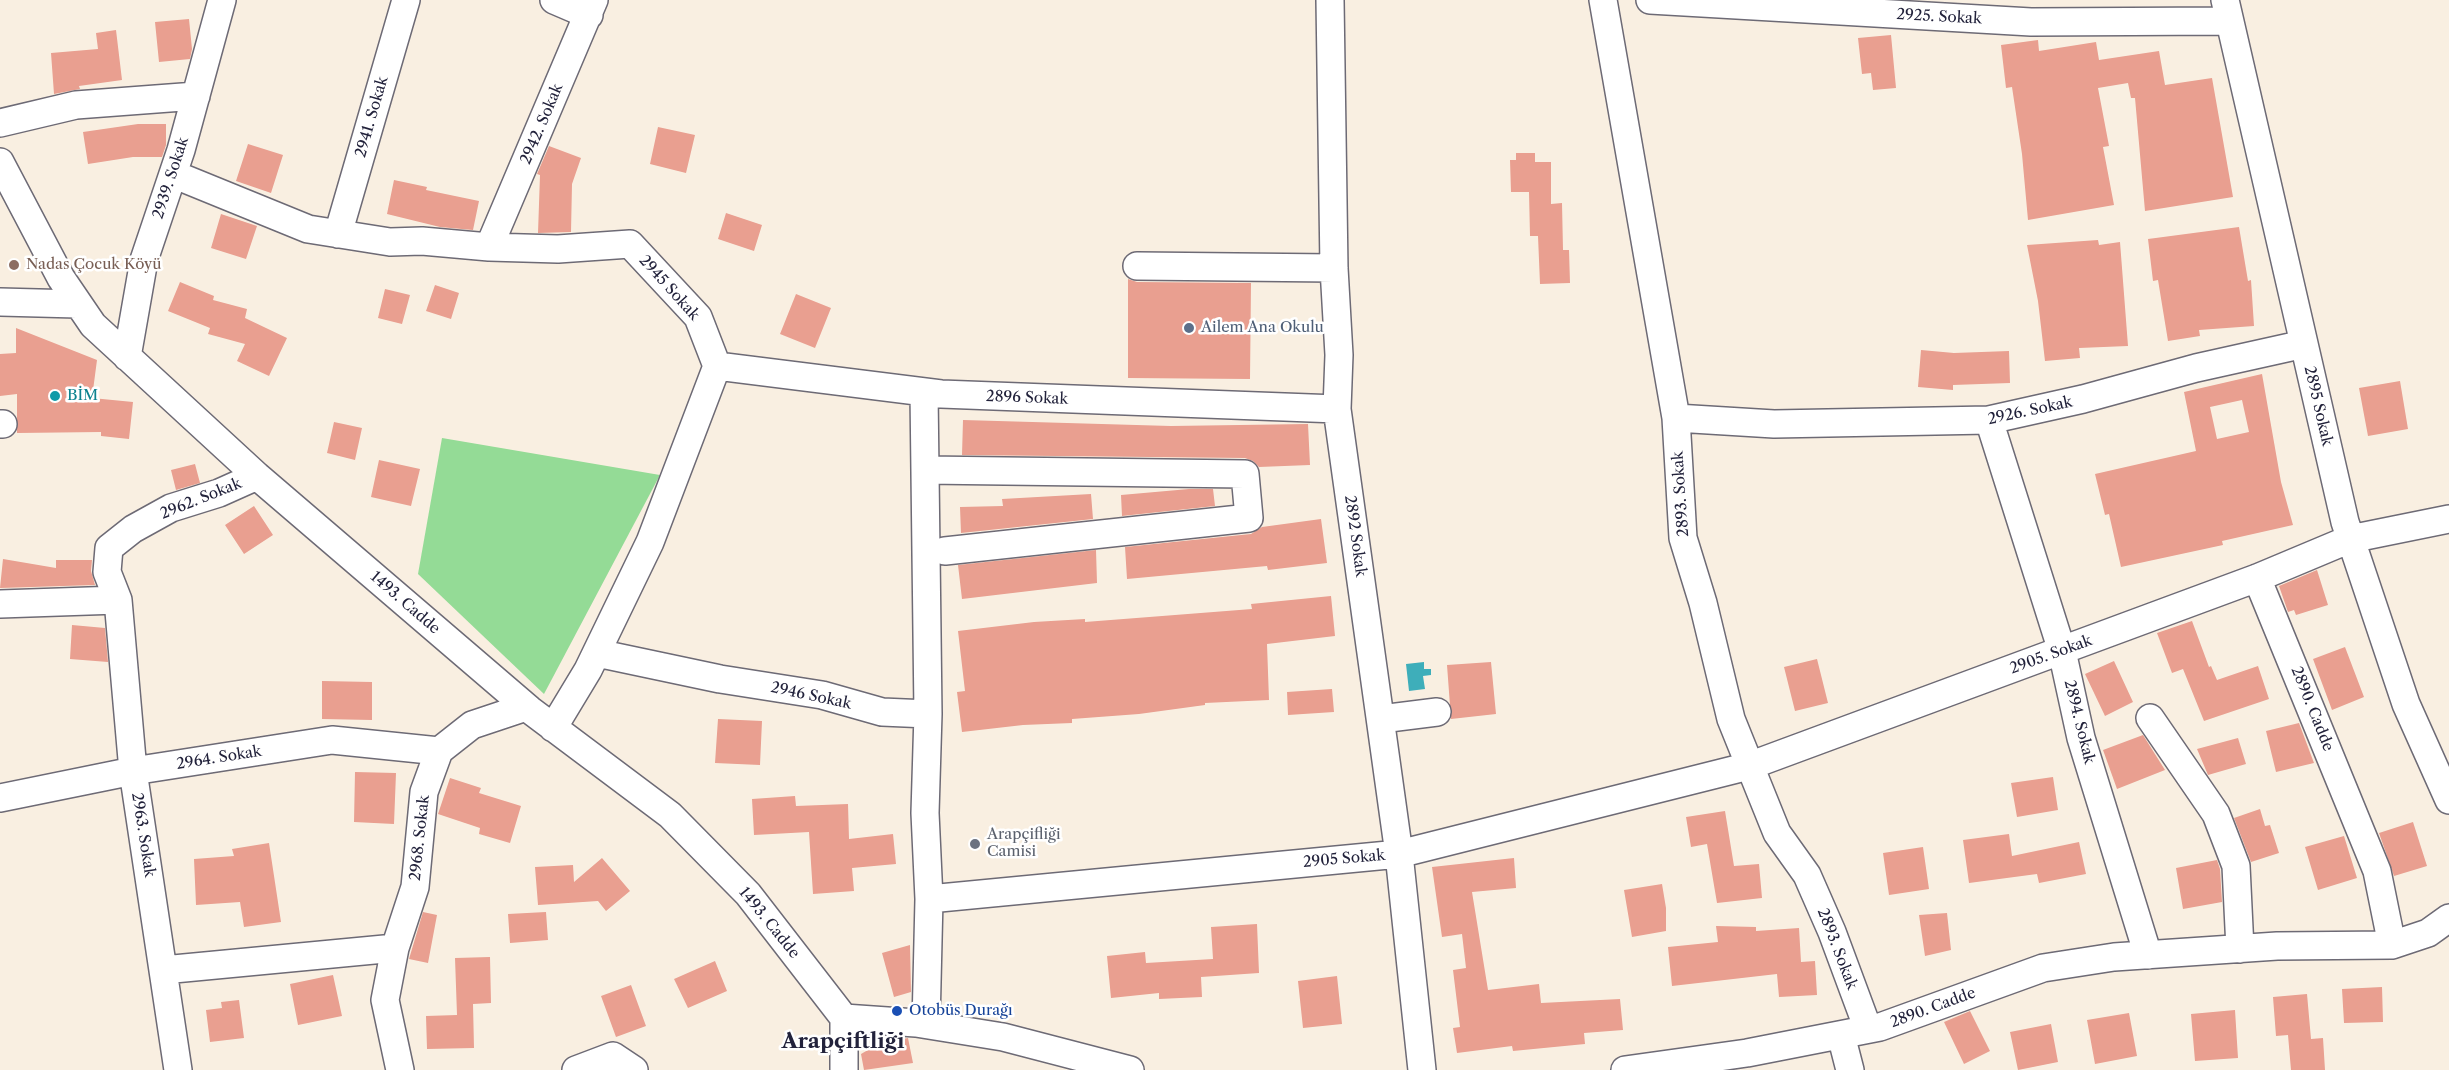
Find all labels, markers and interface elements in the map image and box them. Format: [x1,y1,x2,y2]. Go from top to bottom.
street label: 2925. Sokak [1896,6,1982,28]
street label: 2941. Sokak [352,74,392,160]
street label: 2942. Sokak [517,81,567,167]
street label: 2939. Sokak [149,135,193,221]
street label: 2945 Sokak [635,252,703,324]
place label: Nadas Çocuk Köyü [26,256,161,274]
marker: Nadas Çocuk Köyü [7,258,21,272]
place label: Ailem Ana Okulu [1201,319,1324,337]
marker: Ailem Ana Okulu [1182,321,1196,335]
street label: 2895 Sokak [2300,364,2336,448]
place label: BİM [67,387,98,405]
street label: 2896 Sokak [986,388,1068,408]
marker: BİM [48,389,62,403]
street label: 2926. Sokak [1986,393,2074,429]
street label: 2893. Sokak [1669,451,1693,537]
street label: 2962. Sokak [158,475,244,523]
street label: 2892 Sokak [1340,494,1370,578]
street label: 1493. Cadde [367,568,443,638]
street label: 2905. Sokak [2007,632,2095,678]
street label: 2890. Cadde [2287,664,2337,754]
street label: 2894. Sokak [2060,678,2098,766]
street label: 2946 Sokak [769,679,853,713]
street label: 2964. Sokak [175,742,263,774]
street label: 2963. Sokak [127,791,159,879]
street label: 2968. Sokak [407,794,433,882]
place label: Arapçifliği Camisi [987,826,1060,861]
marker: Arapçifliği Camisi [968,837,982,851]
street label: 2905 Sokak [1302,846,1386,872]
street label: 1493. Cadde [735,884,803,962]
street label: 2893. Sokak [1813,906,1861,992]
street label: 2890. Cadde [1888,984,1978,1032]
place label: Otobüs Durağı [909,1002,1012,1020]
marker: Otobüs Durağı [890,1004,904,1018]
district label: Arapçiftliği [782,1029,904,1055]

